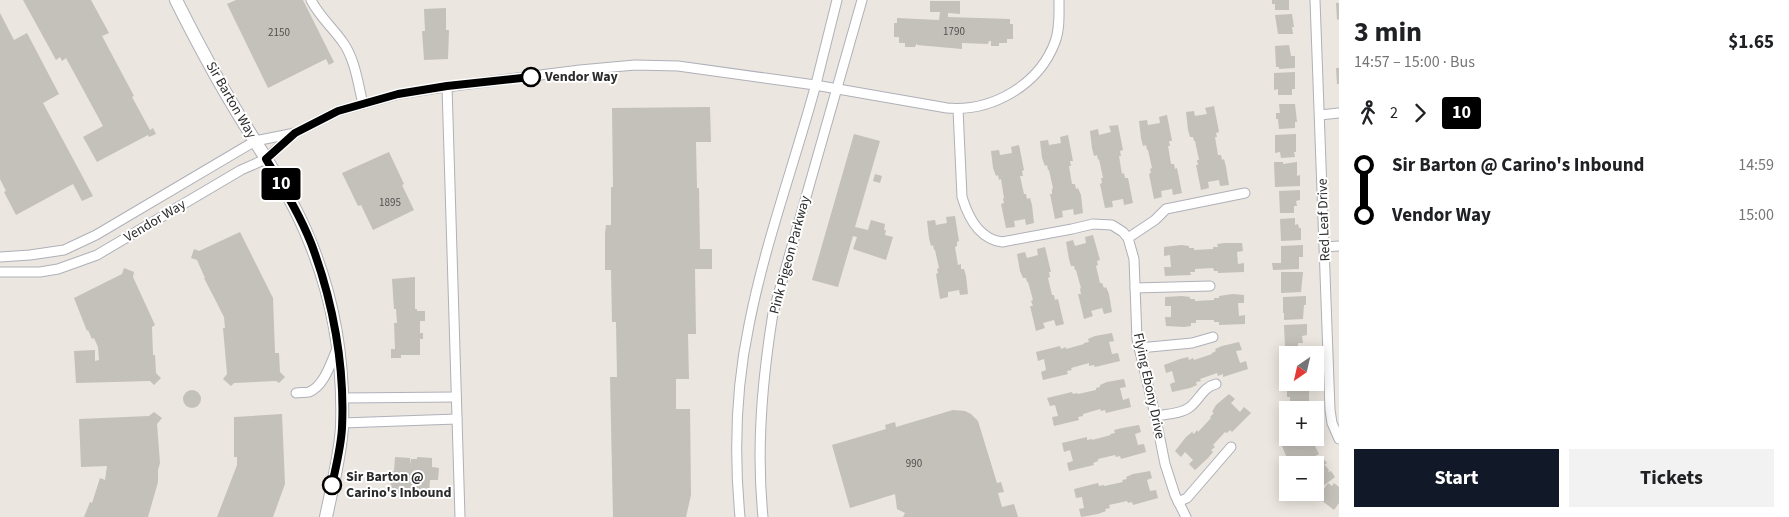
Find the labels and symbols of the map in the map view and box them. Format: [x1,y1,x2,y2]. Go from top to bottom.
house number: 1790 [943,24,965,39]
house number: 2150 [268,25,290,40]
street label: Sir Barton Way [201,58,261,142]
marker: Vendor Way [521,67,541,87]
place label: Vendor Way [544,67,619,87]
line badge: 10 [258,168,304,200]
street label: Red Leaf Drive [1313,178,1335,262]
street label: Pink Pigeon Parkway [765,193,816,316]
street label: Vendor Way [120,194,190,247]
house number: 1895 [379,195,401,210]
street label: Flying Ebony Drive [1128,331,1170,441]
north arrow [1279,346,1324,391]
house number: 990 [906,456,922,471]
place label: Sir Barton @ Carino's Inbound [346,467,451,503]
marker: Sir Barton @ Carino's Inbound [322,475,342,495]

